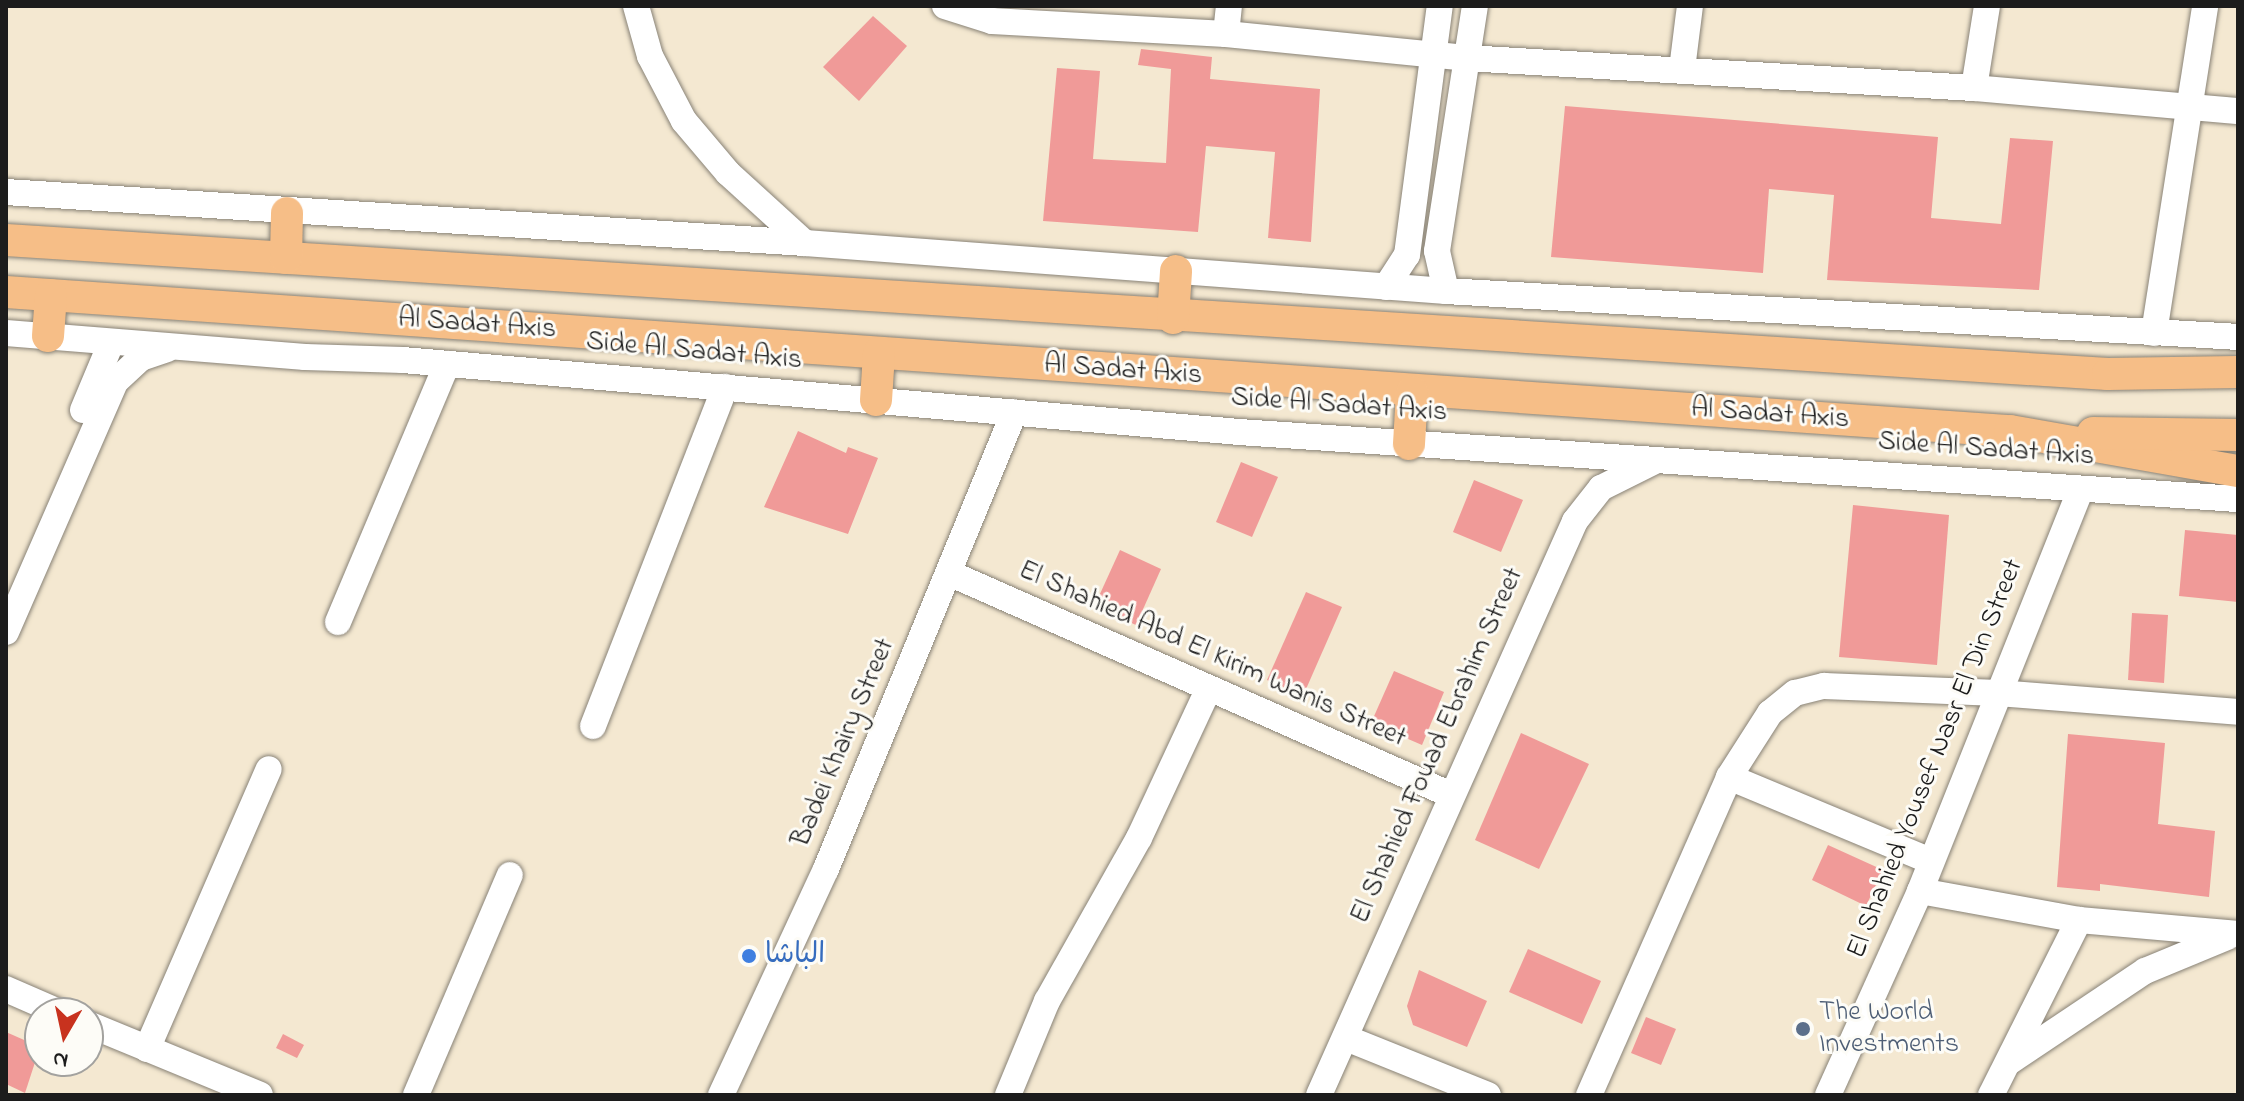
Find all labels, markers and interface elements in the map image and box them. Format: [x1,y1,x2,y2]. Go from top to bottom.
street label: Al Sadat Axis [397,303,557,347]
street label: Side Al Sadat Axis [585,326,803,378]
street label: Al Sadat Axis [1043,349,1203,393]
street label: Side Al Sadat Axis [1230,382,1448,430]
street label: Al Sadat Axis [1690,393,1850,437]
street label: Side Al Sadat Axis [1877,426,2095,474]
street label: El Shahied Abd El Kirim Wanis Street [1013,554,1411,756]
street label: El Shahied Yousef Nasr El Din Street [1840,554,2032,964]
street label: El Shahied Fouad Ebrahim Street [1344,563,1532,929]
street label: Badei Khairy Street [785,634,903,852]
place label: الباشا [765,939,825,973]
marker: الباشا [740,947,758,965]
place label: The World Investments [1819,996,1959,1062]
north arrow [24,997,104,1077]
marker: The World Investments [1794,1020,1812,1038]
text: N [51,1042,70,1076]

